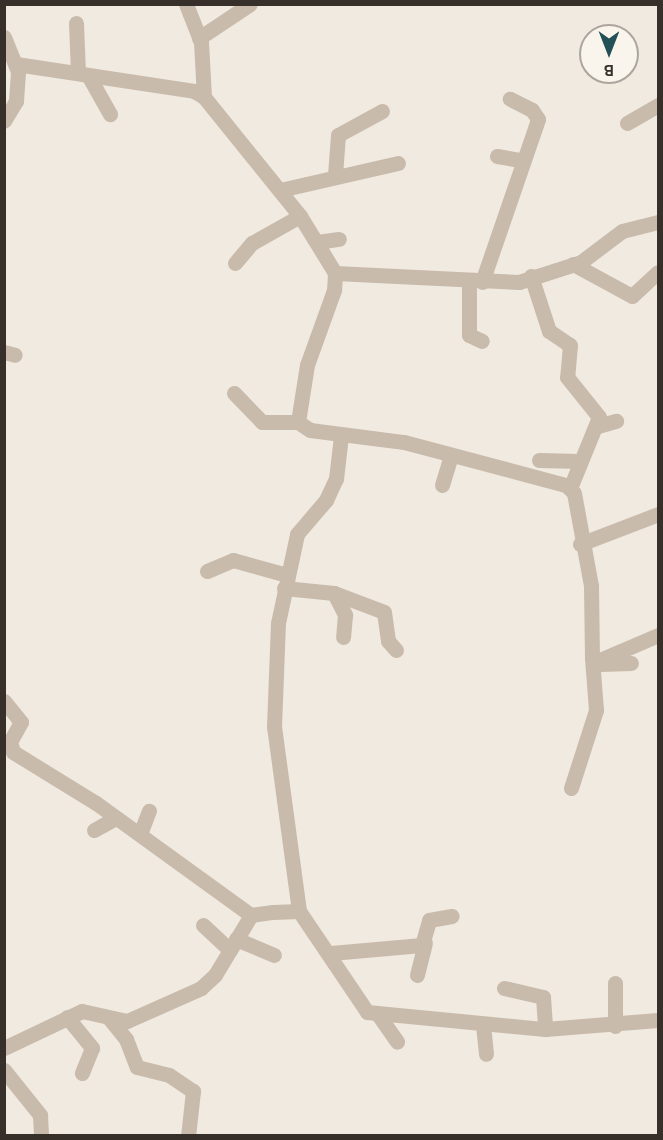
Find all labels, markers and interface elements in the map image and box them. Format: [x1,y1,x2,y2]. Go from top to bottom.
north arrow [579,24,639,84]
text: B [604,61,614,80]

